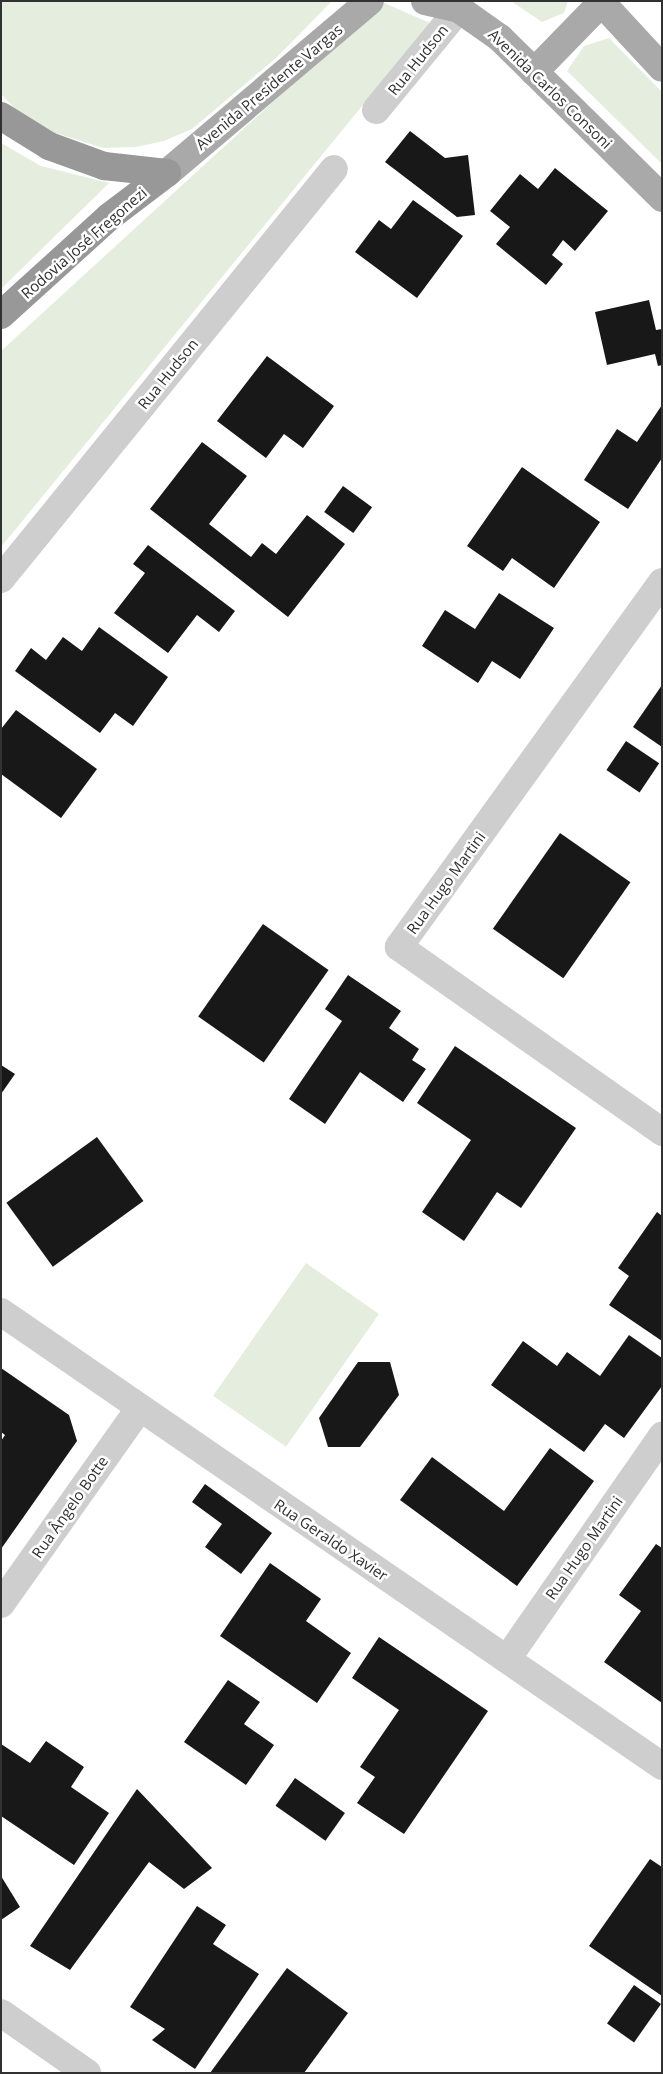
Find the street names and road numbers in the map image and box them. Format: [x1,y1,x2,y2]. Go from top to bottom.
street label: Avenida Presidente Vargas [192,20,346,154]
street label: Rua Hudson [384,21,452,99]
street label: Avenida Carlos Consoni [485,25,615,153]
street label: Rodovia José Fregonezi [18,184,150,302]
street label: Rua Hudson [134,335,202,413]
street label: Rua Hugo Martini [403,828,489,938]
street label: Rua Ângelo Botte [28,1452,112,1562]
street label: Rua Hugo Martini [542,1493,626,1603]
street label: Rua Geraldo Xavier [271,1495,391,1585]

